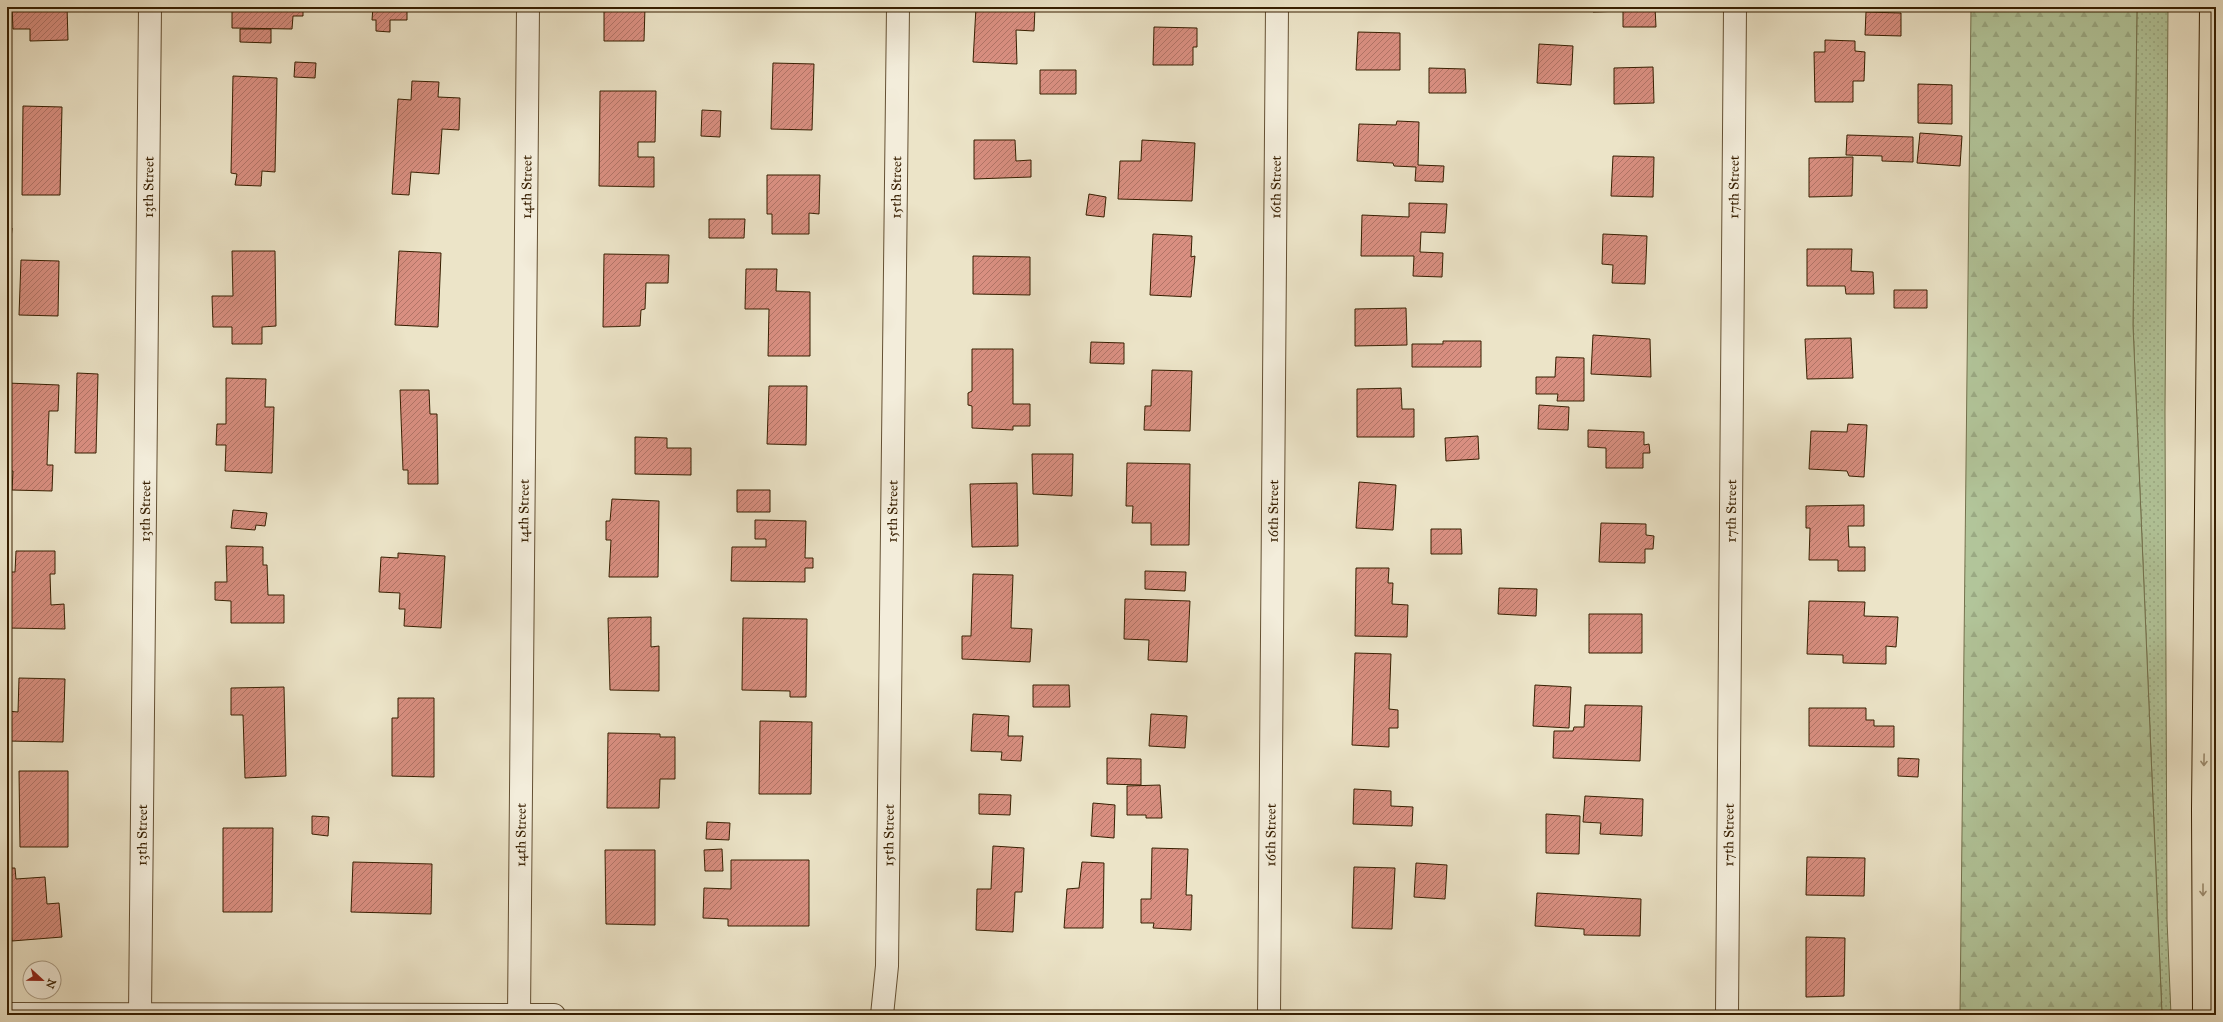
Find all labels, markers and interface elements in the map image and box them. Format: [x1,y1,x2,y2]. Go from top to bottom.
street label: 14th Street [518,155,535,219]
street label: 16th Street [1267,155,1284,219]
street label: 17th Street [1725,155,1742,219]
street label: 13th Street [139,156,157,218]
street label: 15th Street [887,156,905,219]
street label: 14th Street [515,479,532,543]
street label: 16th Street [1264,479,1282,543]
street label: 17th Street [1722,479,1740,543]
street label: 13th Street [136,480,154,542]
street label: 15th Street [883,480,901,543]
one-way arrow [2200,753,2208,766]
street label: 14th Street [512,803,529,867]
street label: 16th Street [1262,803,1279,867]
street label: 17th Street [1720,803,1737,867]
street label: 13th Street [133,804,151,866]
street label: 15th Street [880,804,897,867]
one-way arrow [2199,883,2207,896]
north arrow [22,960,62,1000]
text: N [43,977,59,991]

